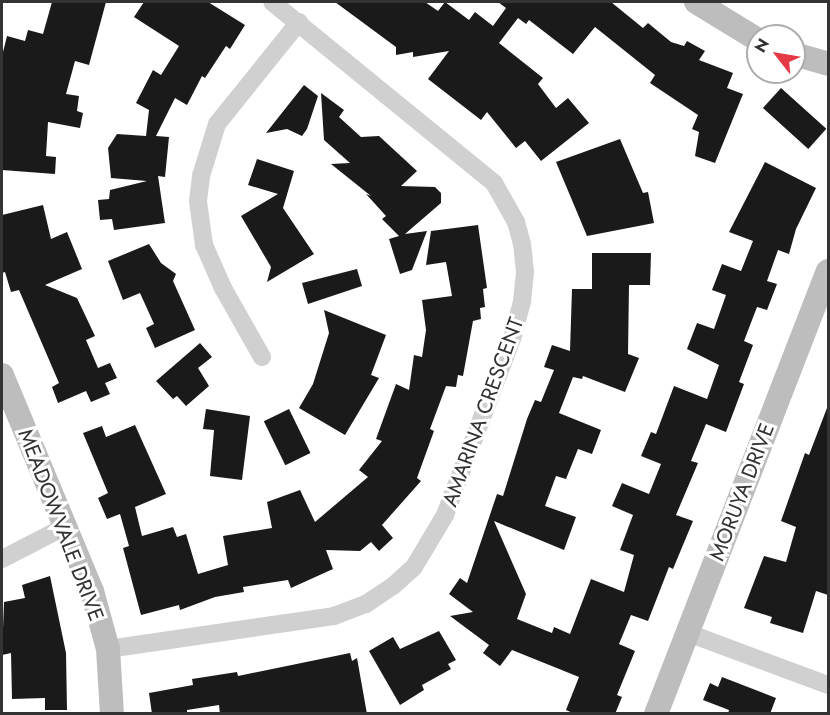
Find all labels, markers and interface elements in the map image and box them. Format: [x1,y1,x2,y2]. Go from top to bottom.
north arrow [746,24,806,84]
text: N [749,34,775,57]
street label: AMARINA CRESCENT [437,314,529,510]
street label: MORUYA DRIVE [704,420,780,564]
street label: MEADOWVALE DRIVE [13,425,109,625]

